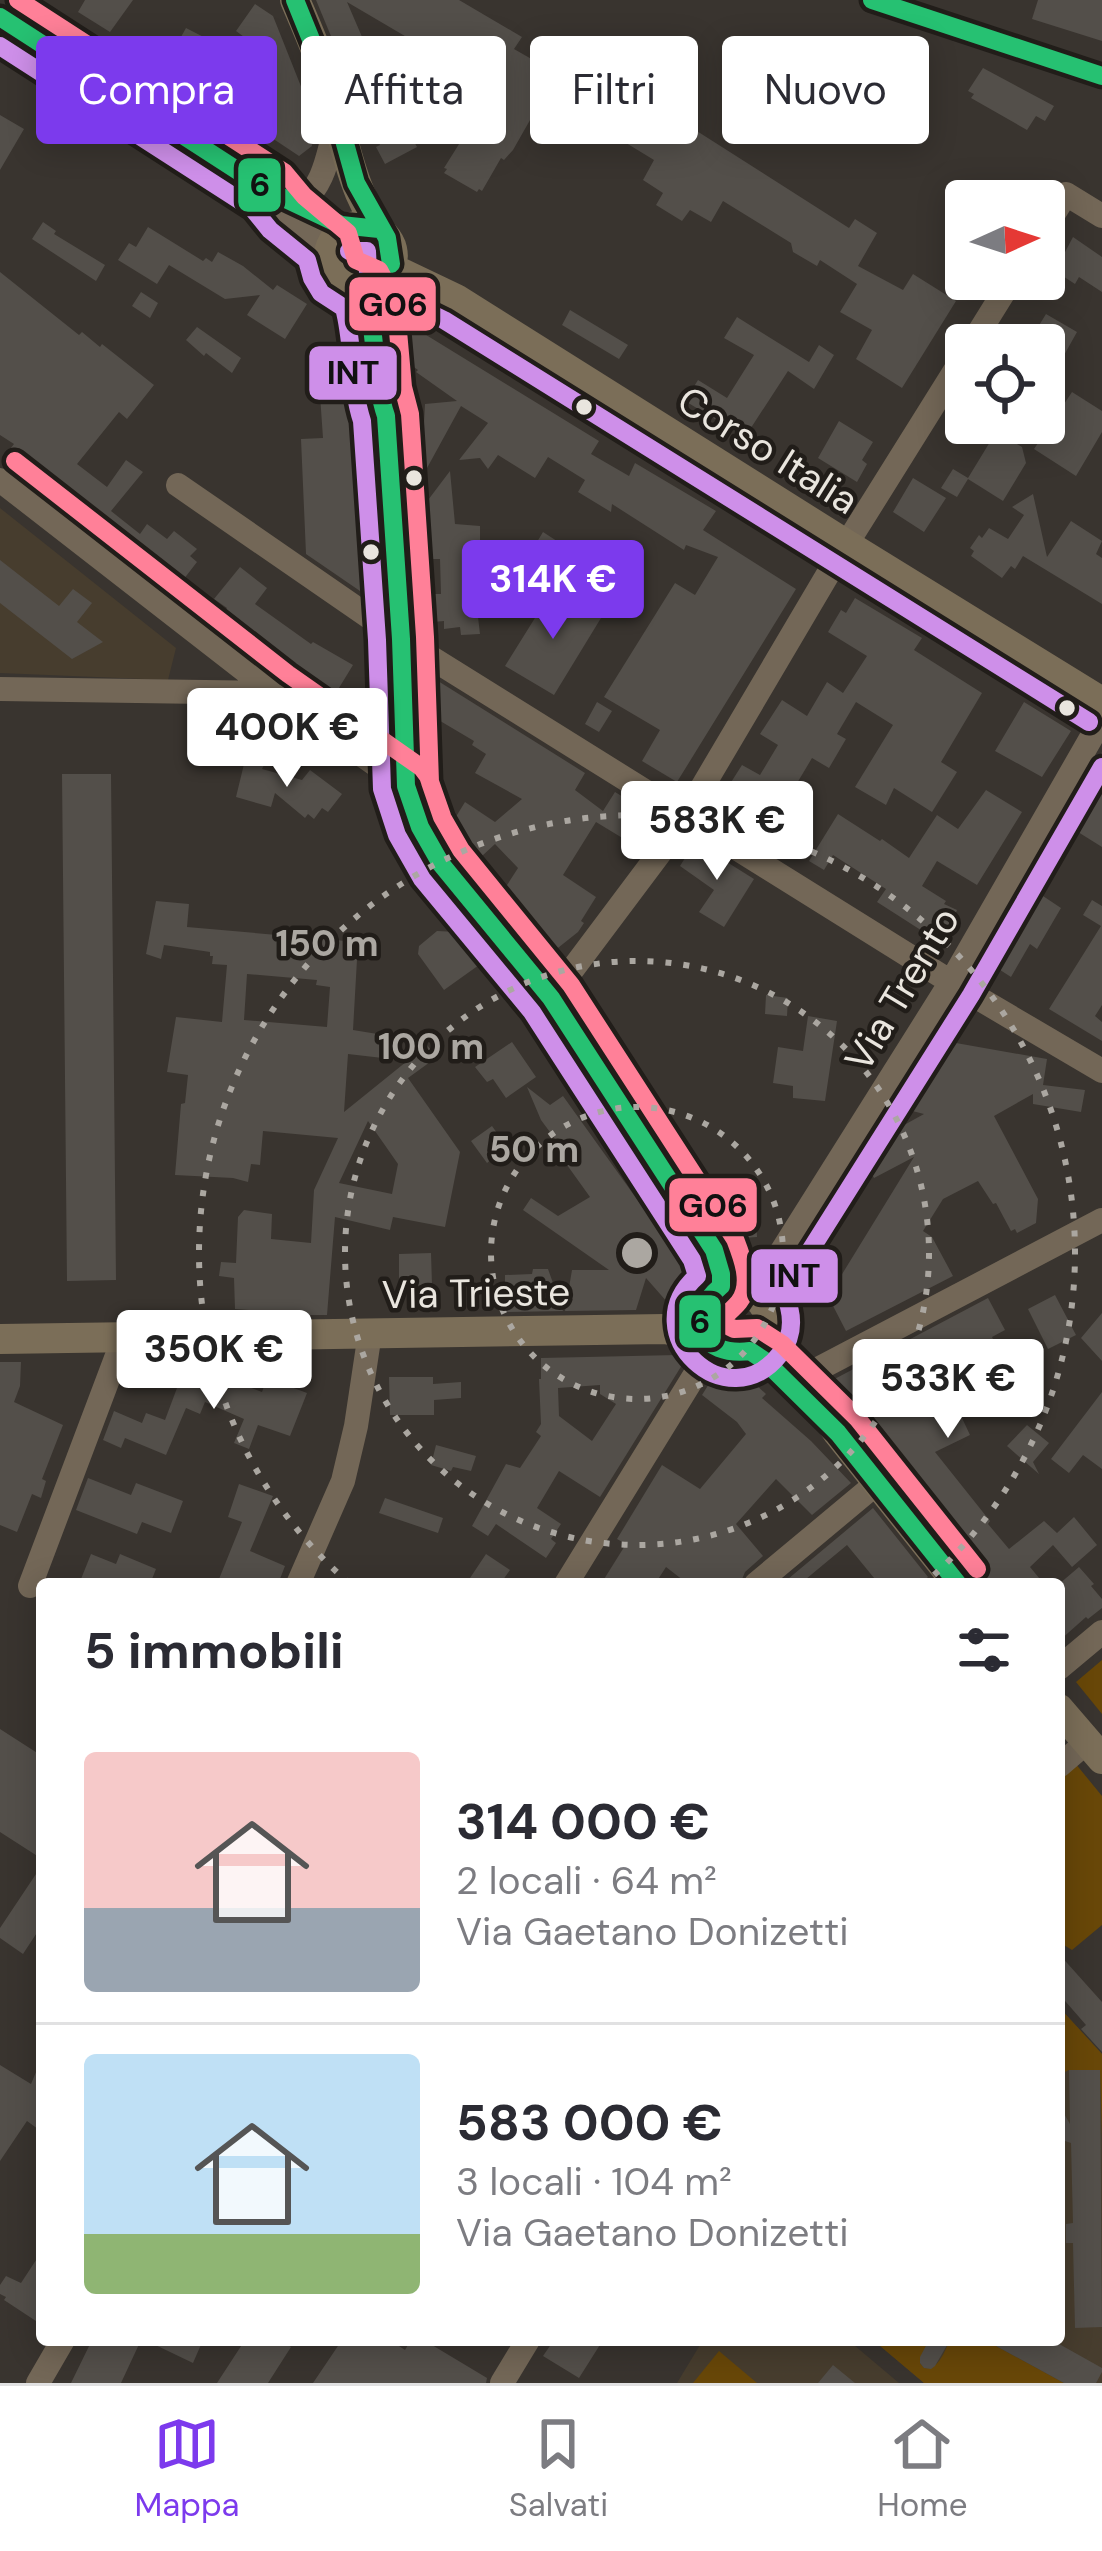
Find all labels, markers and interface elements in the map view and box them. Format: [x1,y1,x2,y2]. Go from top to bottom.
chip: Compra [36,36,277,144]
chip: Affitta [301,36,506,144]
chip: Filtri [530,36,698,144]
chip: Nuovo [722,36,929,144]
line badge: 6 [236,156,283,214]
text: 6 [250,163,270,206]
north arrow [945,180,1065,300]
map controls [945,180,1065,444]
line badge: G06 [347,275,438,333]
text: G06 [358,283,428,326]
button: locate [945,324,1065,444]
line badge: INT [307,344,399,402]
text: INT [327,351,379,394]
street label: Corso Italia [668,374,868,526]
unlabelled marker [573,396,595,418]
unlabelled marker [403,467,425,489]
pin: 314K € [455,540,651,642]
unlabelled marker [360,541,382,563]
text: 314K € [489,553,617,604]
pin: 400K € [189,688,385,790]
unlabelled marker [1056,697,1078,719]
text: 400K € [214,701,360,752]
pin: 583K € [619,781,815,883]
text: 583K € [648,794,786,845]
street label: Via Trento [833,898,971,1080]
text: 150 m [275,920,379,967]
text: 100 m [378,1023,484,1070]
text: 50 m [489,1126,579,1173]
line badge: G06 [667,1176,759,1234]
text: G06 [678,1184,748,1227]
centre of rings [616,1232,658,1274]
line badge: INT [749,1247,840,1305]
text: INT [768,1254,820,1297]
street label: Via Trieste [381,1266,571,1320]
line badge: 6 [677,1293,723,1350]
text: 6 [690,1300,710,1343]
pin: 350K € [116,1310,312,1412]
text: 350K € [144,1323,284,1374]
pin: 533K € [850,1339,1046,1441]
text: 533K € [880,1352,1016,1403]
text: 5 immobili [84,1617,344,1684]
icon: filters [951,1617,1017,1683]
text: 314 000 € [456,1788,710,1855]
icon: home [180,1800,324,1944]
text: 2 locali · 64 m² [456,1855,717,1906]
text: Via Gaetano Donizetti [456,1906,849,1957]
text: 583 000 € [456,2089,723,2156]
icon: home [180,2102,324,2246]
text: 3 locali · 104 m² [456,2156,732,2207]
text: Via Gaetano Donizetti [456,2207,849,2258]
tab: Mappa [135,2411,240,2526]
tab: Salvati [509,2411,608,2526]
tab: Home [877,2411,967,2526]

